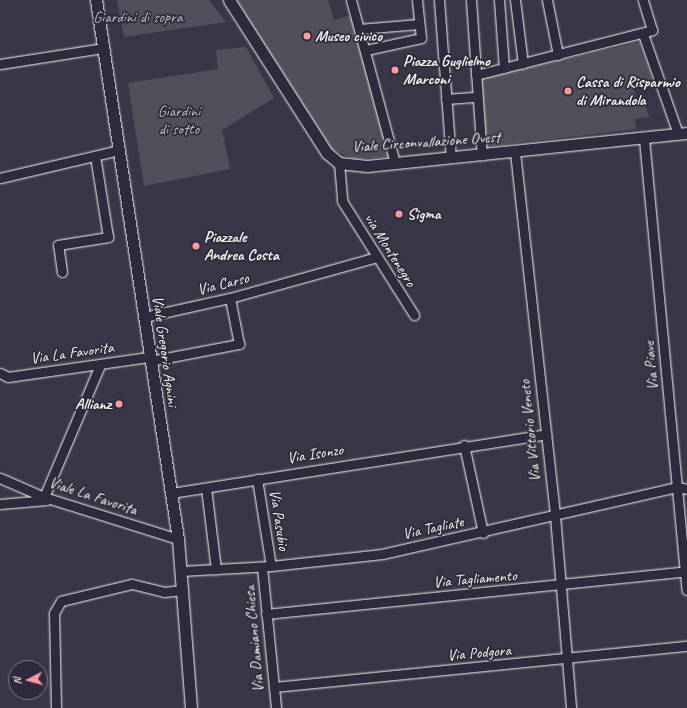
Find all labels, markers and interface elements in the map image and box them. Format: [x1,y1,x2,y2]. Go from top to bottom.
park label: Giardini di sopra [94,7,182,27]
place label: Museo civico [315,26,382,46]
marker: Museo civico [302,31,312,41]
place label: Piazza Guglielmo Marconi [403,51,490,89]
marker: Piazza Guglielmo Marconi [390,65,400,75]
place label: Cassa di Risparmio di Mirandola [576,72,680,110]
marker: Cassa di Risparmio di Mirandola [563,86,573,96]
park label: Giardini di sotto [158,101,200,139]
street label: Viale Circonvallazione Ovest [352,127,500,157]
place label: Sigma [407,204,441,224]
marker: Sigma [394,209,404,219]
street label: via Montenegro [360,210,420,290]
place label: Piazzale Andrea Costa [204,227,278,265]
marker: Piazzale Andrea Costa [191,241,201,251]
street label: Via Carso [195,268,251,300]
street label: Viale Gregorio Agnini [148,294,182,408]
street label: Via La Favorita [29,338,115,368]
street label: Via Piave [639,341,663,391]
street label: Via Vittorio Veneto [515,379,545,483]
place label: Allianz [75,394,111,414]
marker: Allianz [114,399,124,409]
street label: Via Isonzo [286,440,344,468]
street label: Viale La Favorita [46,473,140,519]
street label: Via Pasubio [265,488,293,552]
street label: Via Tagliate [400,512,466,544]
street label: Via Tagliamento [432,566,518,592]
street label: Via Damiano Chiesa [240,584,268,694]
street label: Via Podgora [446,641,512,665]
north arrow [8,660,48,700]
text: N [10,677,24,685]

